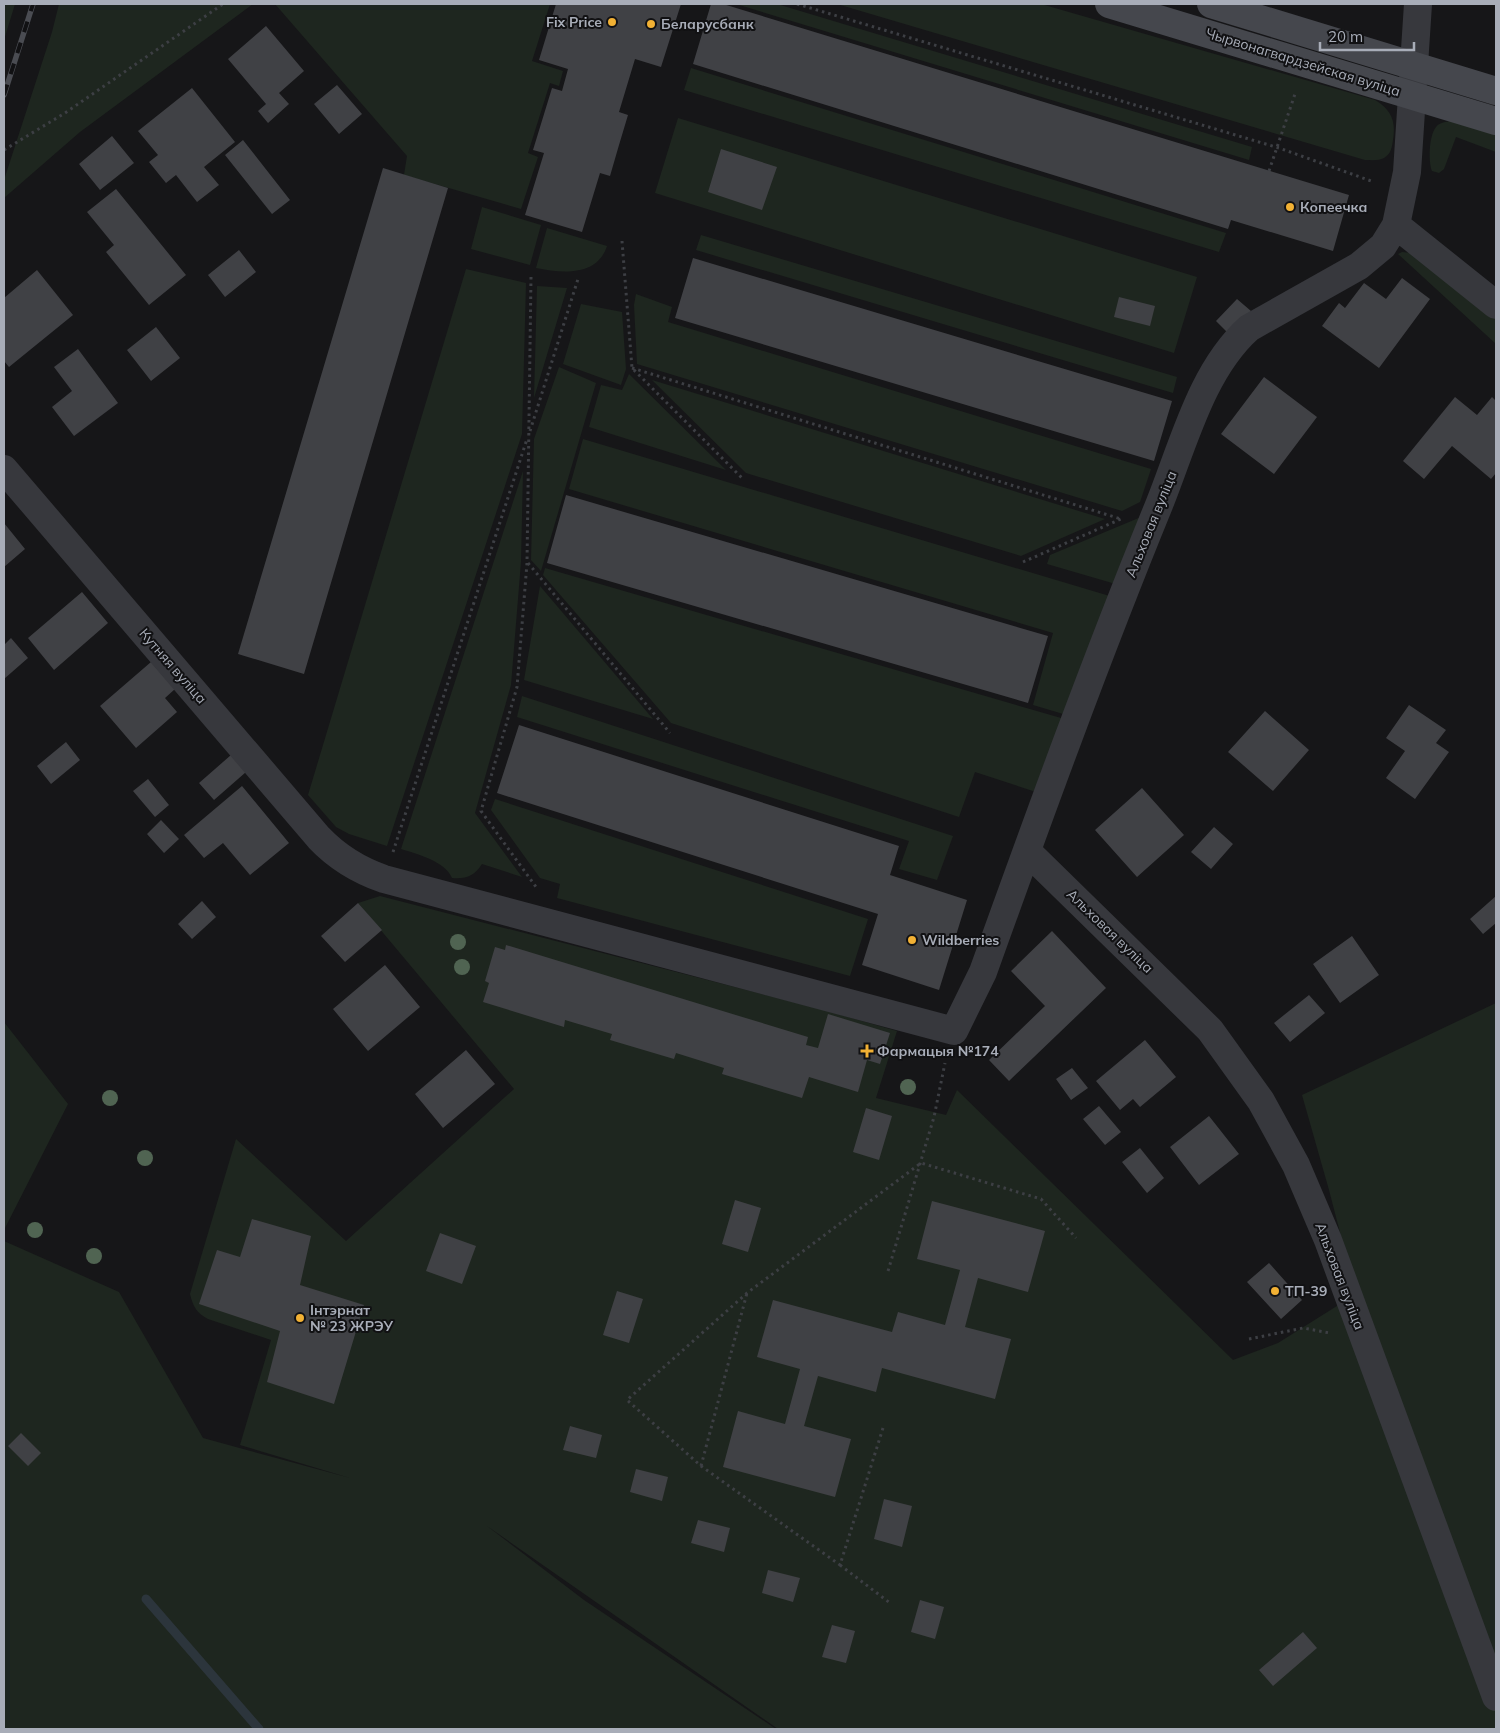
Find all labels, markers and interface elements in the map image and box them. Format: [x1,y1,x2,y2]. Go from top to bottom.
place label: Fix Price [546,13,602,31]
place label: Беларусбанк [661,15,755,33]
marker: Fix Price [606,16,618,28]
marker: Беларусбанк [645,18,657,30]
scale bar [1320,20,1414,52]
street label: Чырвонагвардзейская вуліца [1204,24,1402,100]
text: 20 m [1328,27,1363,46]
place label: Копеечка [1300,198,1367,216]
marker: Копеечка [1284,201,1296,213]
street label: Альховая вуліца [1121,468,1181,580]
street label: Кутняя вуліца [135,625,211,707]
street label: Альховая вуліца [1063,885,1157,977]
place label: Wildberries [922,931,999,949]
marker: Wildberries [906,934,918,946]
place label: Фармацыя №174 [877,1042,999,1060]
marker: Фармацыя №174 [861,1045,873,1057]
street label: Альховая вуліца [1311,1220,1369,1332]
place label: ТП-39 [1285,1282,1327,1300]
marker: ТП-39 [1269,1285,1281,1297]
place label: Інтэрнат № 23 ЖРЭУ [310,1301,393,1335]
marker: Інтэрнат № 23 ЖРЭУ [294,1312,306,1324]

